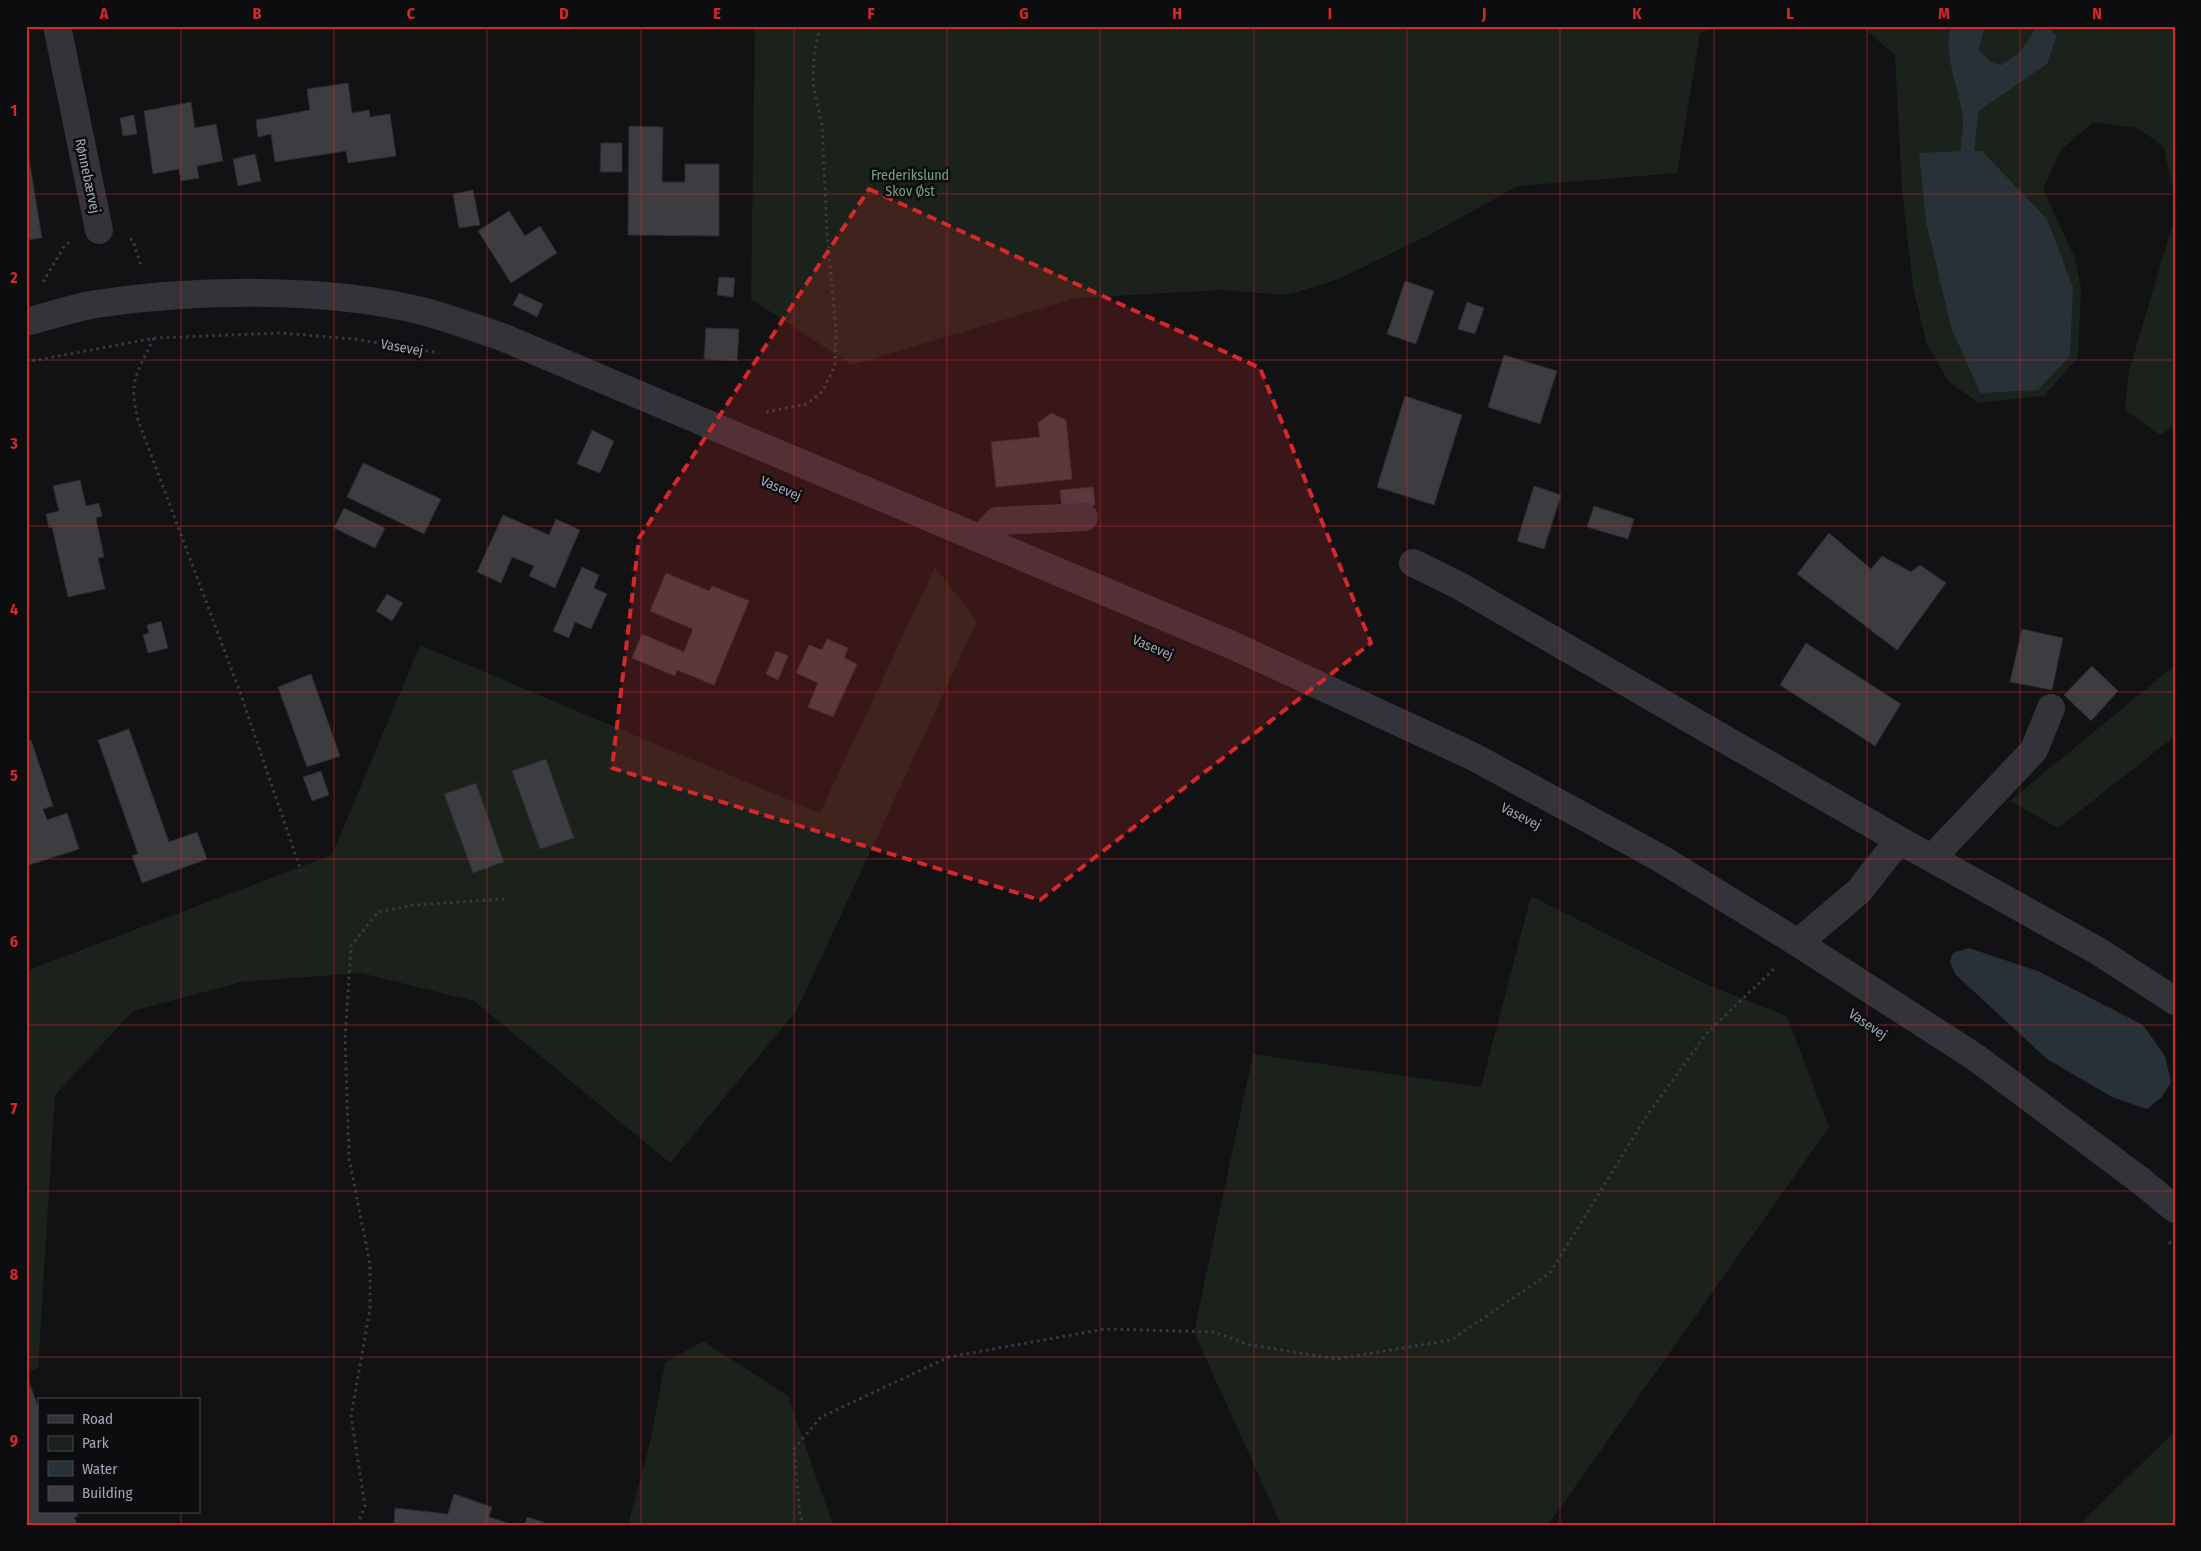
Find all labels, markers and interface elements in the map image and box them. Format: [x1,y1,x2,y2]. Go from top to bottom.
text: A [99,4,109,23]
text: B [253,4,262,23]
text: C [407,4,416,23]
text: D [559,4,569,23]
text: E [713,4,721,23]
text: F [867,4,875,23]
text: G [1019,4,1029,23]
text: H [1172,4,1182,23]
text: I [1328,4,1332,23]
text: J [1481,4,1486,23]
text: K [1632,4,1642,23]
text: L [1786,4,1794,23]
text: M [1938,4,1950,23]
text: N [2092,4,2102,23]
text: 1 [11,101,17,120]
street label: Rønnebærvej [71,137,104,215]
park label: Frederikslund Skov Øst [871,167,949,200]
text: 2 [9,268,18,287]
street label: Vasevej [379,335,424,360]
text: 3 [9,434,18,453]
street label: Vasevej [758,472,804,505]
text: 4 [10,600,18,619]
street label: Vasevej [1130,631,1176,664]
text: 5 [10,766,18,785]
street label: Vasevej [1498,799,1544,834]
text: 6 [10,932,18,951]
street label: Vasevej [1845,1005,1890,1043]
text: 7 [11,1099,18,1118]
text: 8 [10,1265,19,1284]
legend [38,1398,200,1514]
text: Road [82,1410,113,1428]
text: 9 [10,1431,18,1450]
text: Park [82,1434,109,1452]
text: Water [82,1460,118,1478]
text: Building [82,1484,133,1502]

